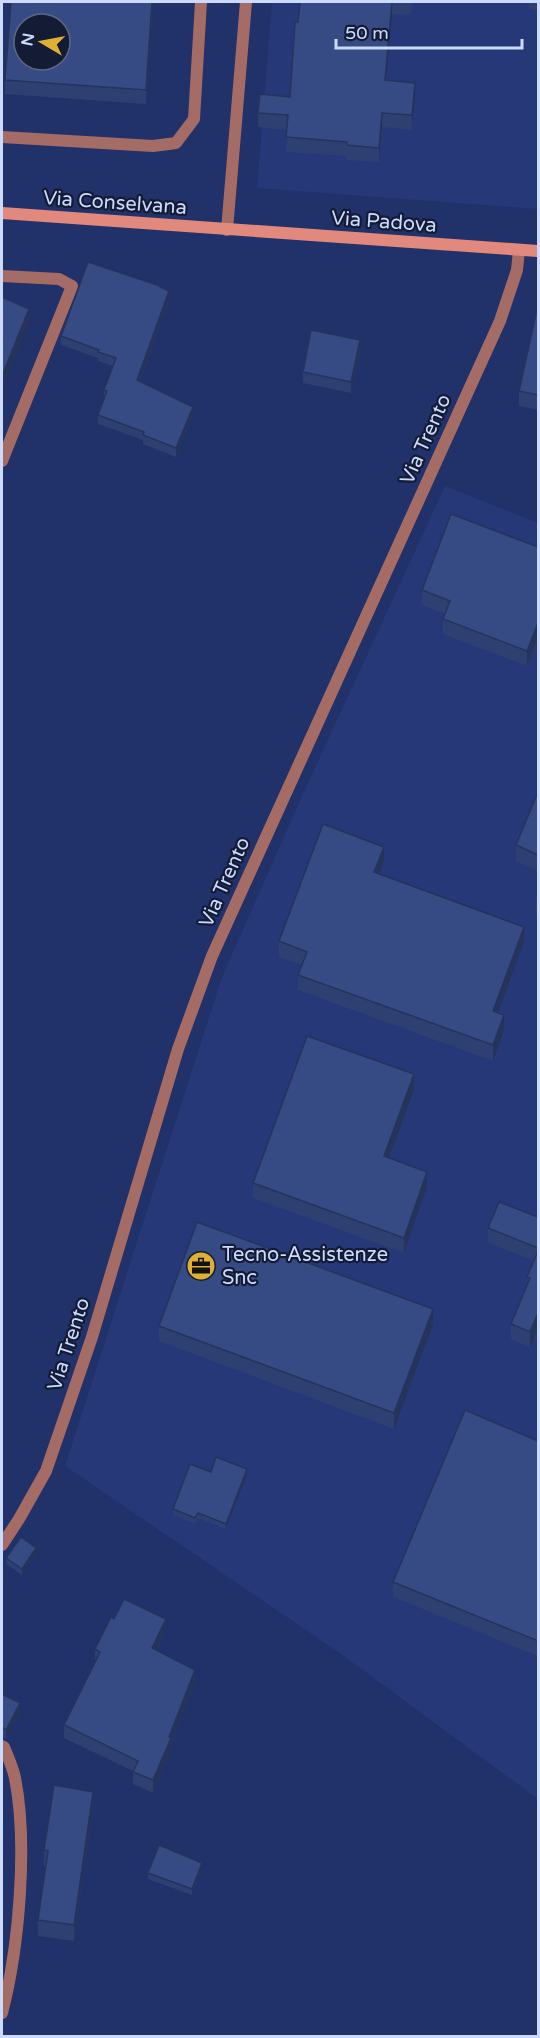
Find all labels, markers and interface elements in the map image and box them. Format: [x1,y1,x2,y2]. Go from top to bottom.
north arrow [12,12,72,72]
scale bar [336,12,522,50]
text: 50 m [345,22,389,44]
text: N [17,32,39,48]
street label: Via Conselvana [42,186,188,220]
street label: Via Padova [330,206,437,238]
street label: Via Trento [395,391,456,488]
street label: Via Trento [194,834,255,931]
place label: Tecno-Assistenze Snc [222,1243,388,1290]
office icon: Tecno-Assistenze Snc [185,1250,217,1282]
street label: Via Trento [43,1295,95,1394]

